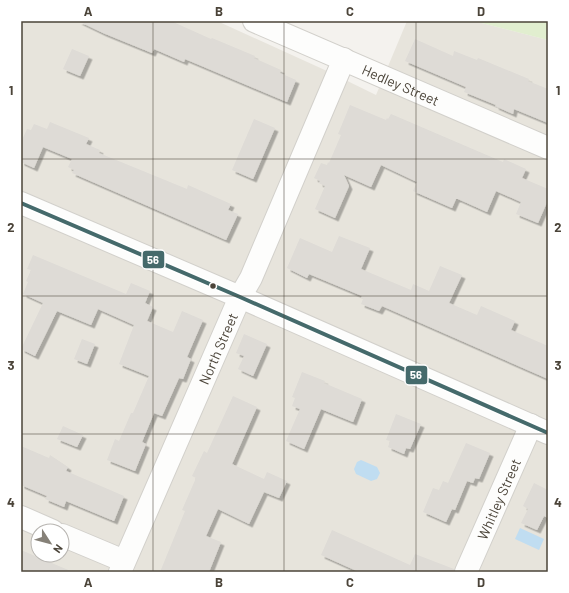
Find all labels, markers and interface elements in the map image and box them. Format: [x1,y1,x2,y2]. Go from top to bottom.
text: A [84,3,93,19]
text: B [215,3,223,19]
text: C [346,3,354,19]
text: D [477,3,485,19]
street label: Hedley Street [360,60,442,109]
text: 1 [9,82,13,98]
text: 1 [556,82,560,98]
text: 2 [7,219,15,235]
text: 2 [554,219,562,235]
line badge: 56 [142,250,165,269]
text: 56 [147,253,159,266]
unlabelled marker [208,281,218,291]
street label: North Street [195,310,241,387]
text: 3 [7,357,15,373]
text: 3 [554,357,562,373]
line badge: 56 [405,365,428,385]
text: 56 [410,368,422,381]
street label: Whitley Street [473,456,524,542]
text: 4 [7,494,15,510]
text: 4 [554,494,562,510]
north arrow [30,523,70,563]
text: N [51,542,66,556]
text: A [84,574,93,590]
text: B [215,574,223,590]
text: C [346,574,354,590]
text: D [477,574,485,590]

